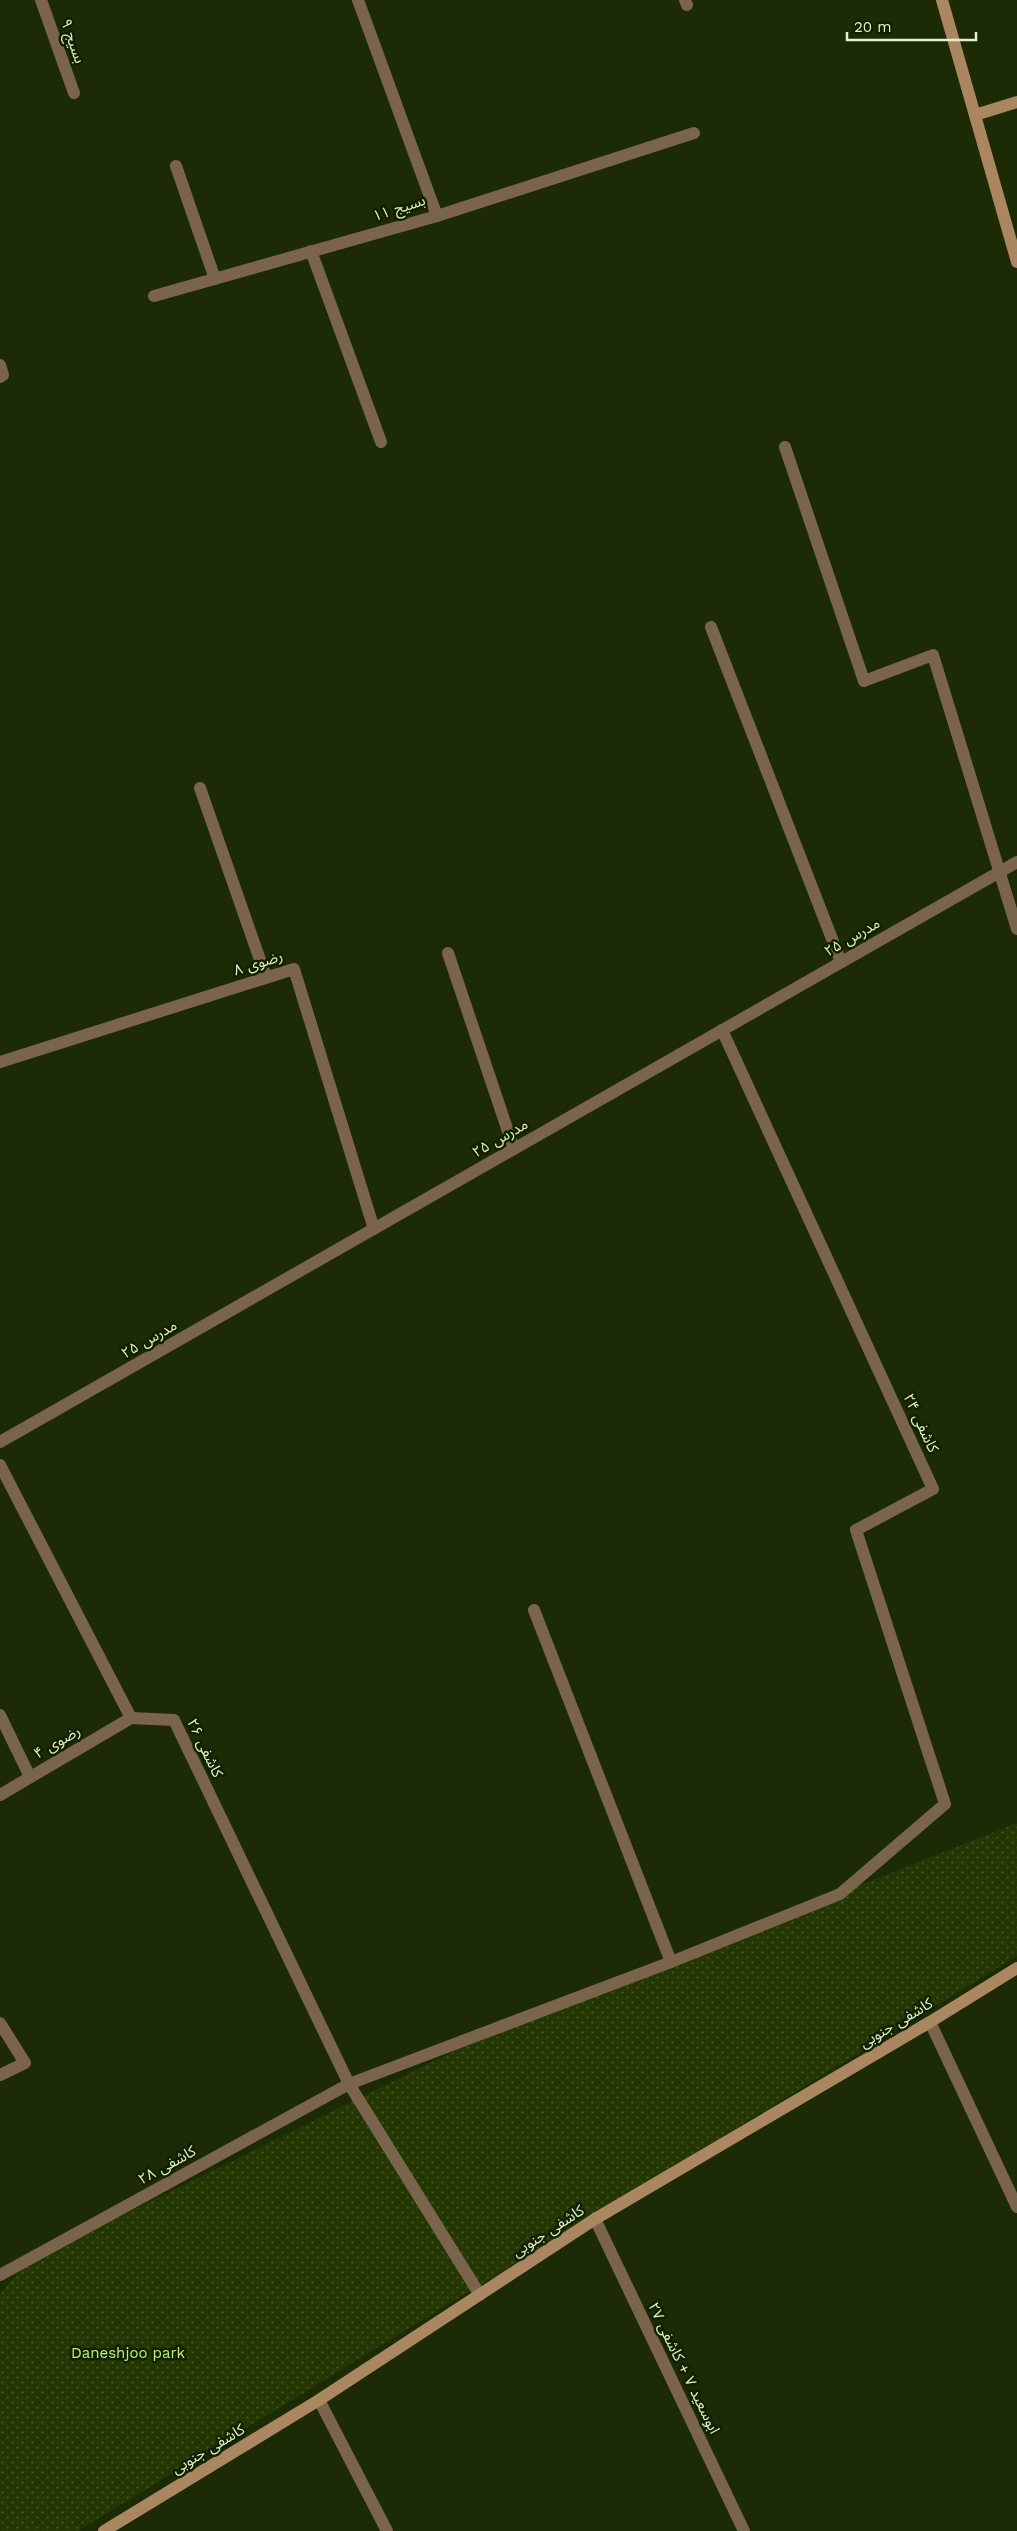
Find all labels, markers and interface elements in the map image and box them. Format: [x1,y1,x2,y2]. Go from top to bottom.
scale bar [847,10,976,42]
street label: بسیج ۹ [54,16,89,67]
text: 20 m [854,18,892,36]
street label: بسیج ۱۱ [370,191,429,228]
street label: مدرس ۲۵ [821,914,883,960]
street label: رضوی ۸ [231,947,285,979]
street label: مدرس ۲۵ [469,1115,531,1161]
street label: مدرس ۲۵ [118,1316,180,1362]
street label: کاشفی ۲۴ [900,1391,943,1456]
street label: کاشفی ۲۶ [183,1716,227,1781]
street label: رضوی ۴ [31,1722,83,1762]
street label: کاشفی جنوبی [856,1994,936,2052]
street label: کاشفی ۲۸ [135,2141,200,2188]
street label: کاشفی جنوبی [509,2201,588,2261]
street label: ابوسعید ۷ + کاشفی ۲۷ [644,2299,724,2437]
park label: Daneshjoo park [71,2344,186,2362]
street label: کاشفی جنوبی [168,2420,248,2478]

